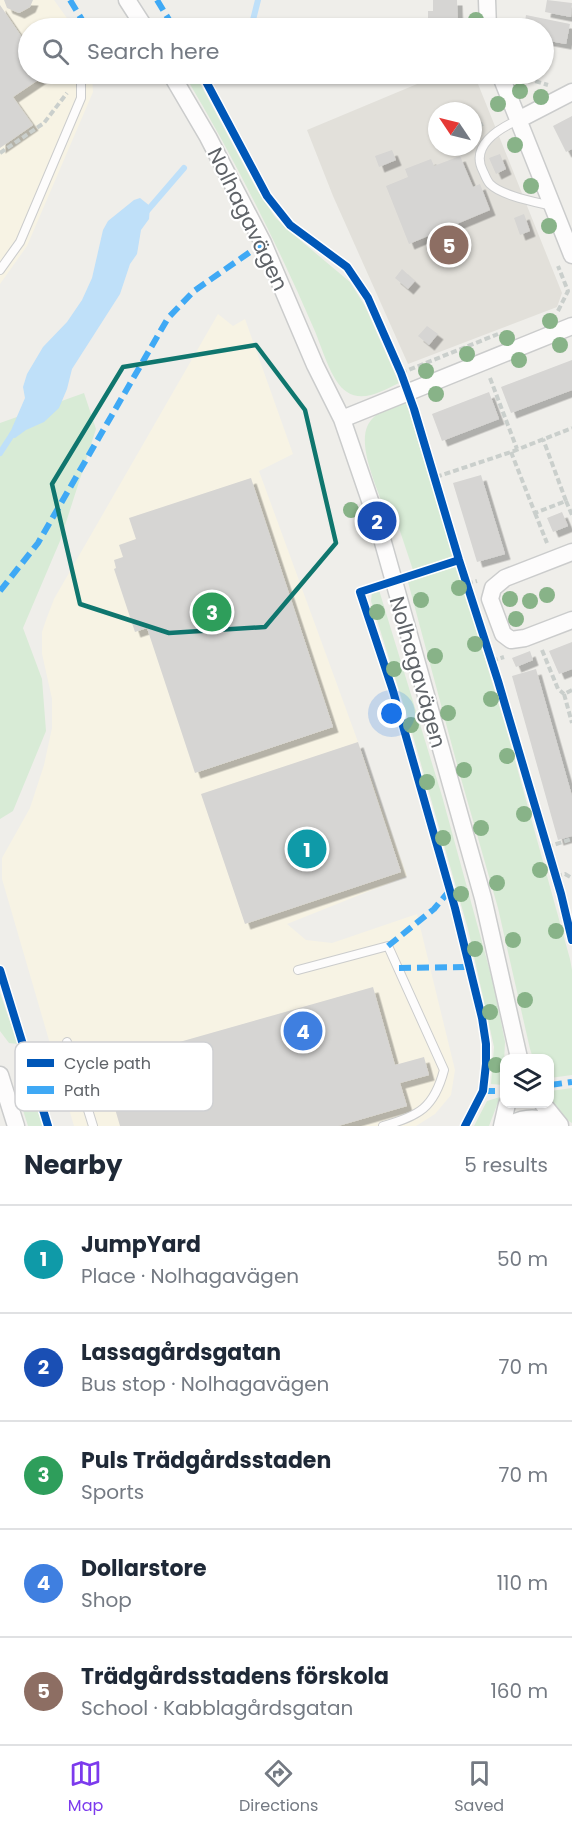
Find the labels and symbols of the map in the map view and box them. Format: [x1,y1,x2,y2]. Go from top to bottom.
north arrow [428,102,482,156]
street label: Nolhagavägen [201,143,295,295]
pin: 5 [430,222,468,268]
pin: 2 [358,498,397,544]
pin: 3 [192,590,232,634]
street label: Nolhagavägen [383,593,453,751]
your location [377,699,406,728]
pin: 1 [288,826,326,872]
pin: 4 [284,1008,322,1054]
legend [15,1042,213,1111]
text: Cycle path [64,1052,151,1075]
text: Path [64,1079,100,1102]

